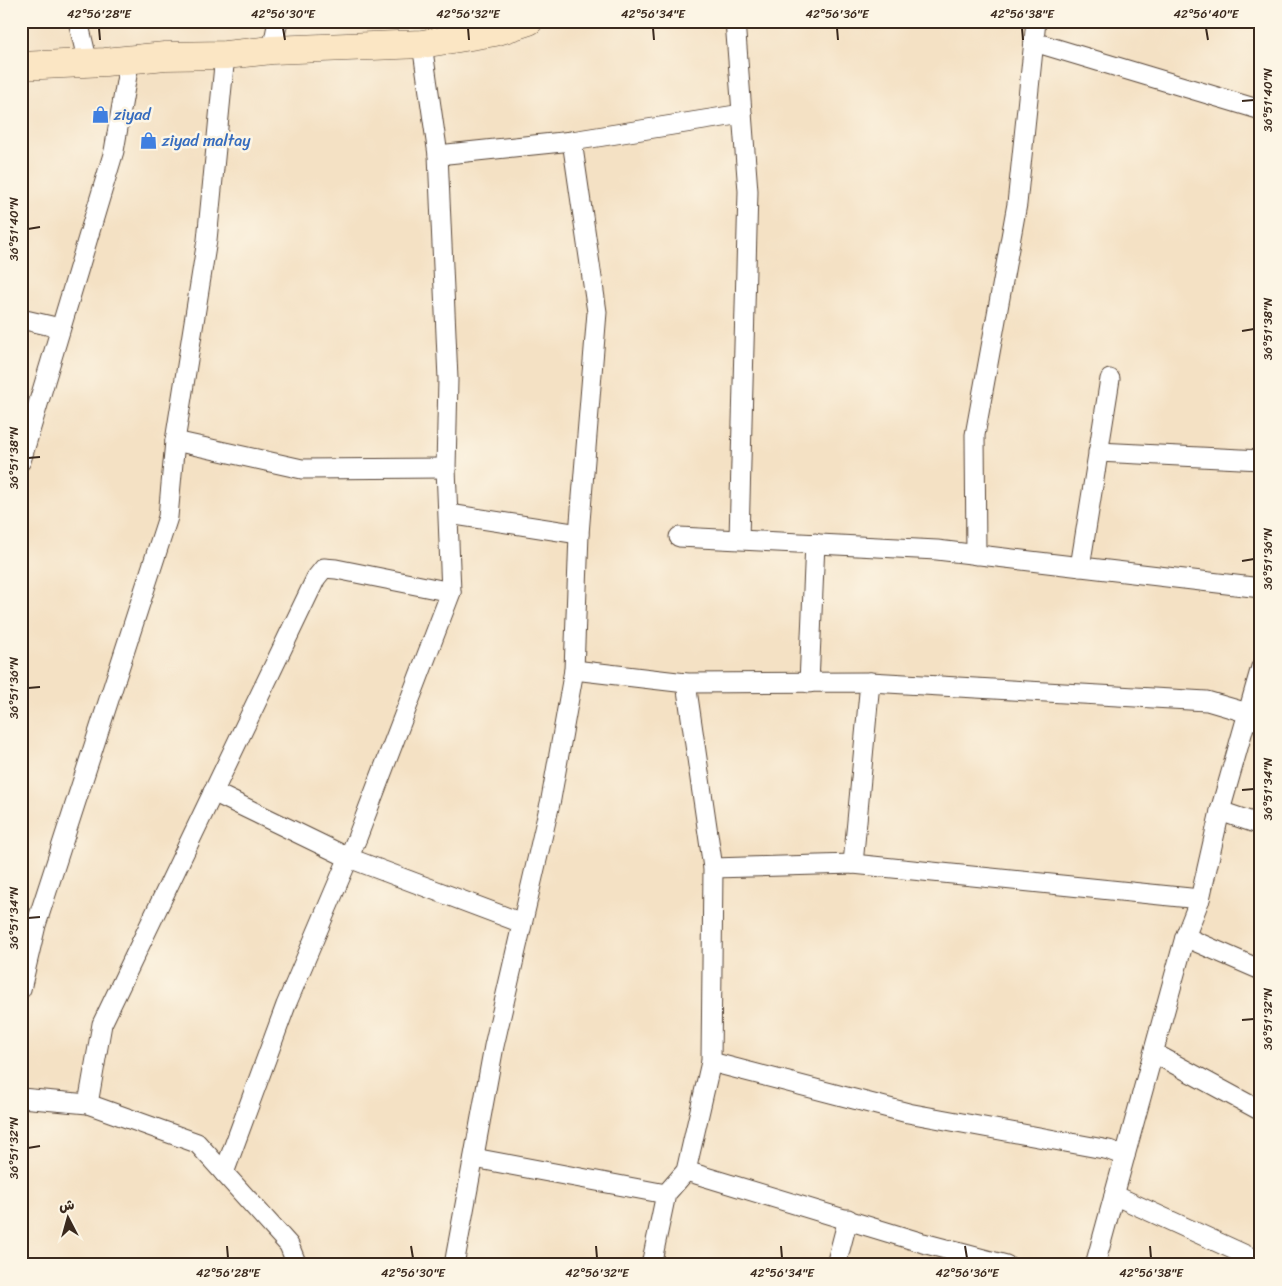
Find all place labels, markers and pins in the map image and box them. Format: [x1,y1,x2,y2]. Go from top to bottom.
place label: ziyad [113,100,152,129]
shop icon: ziyad [90,104,110,124]
place label: ziyad maltay [161,126,251,155]
shop icon: ziyad maltay [138,130,158,150]

